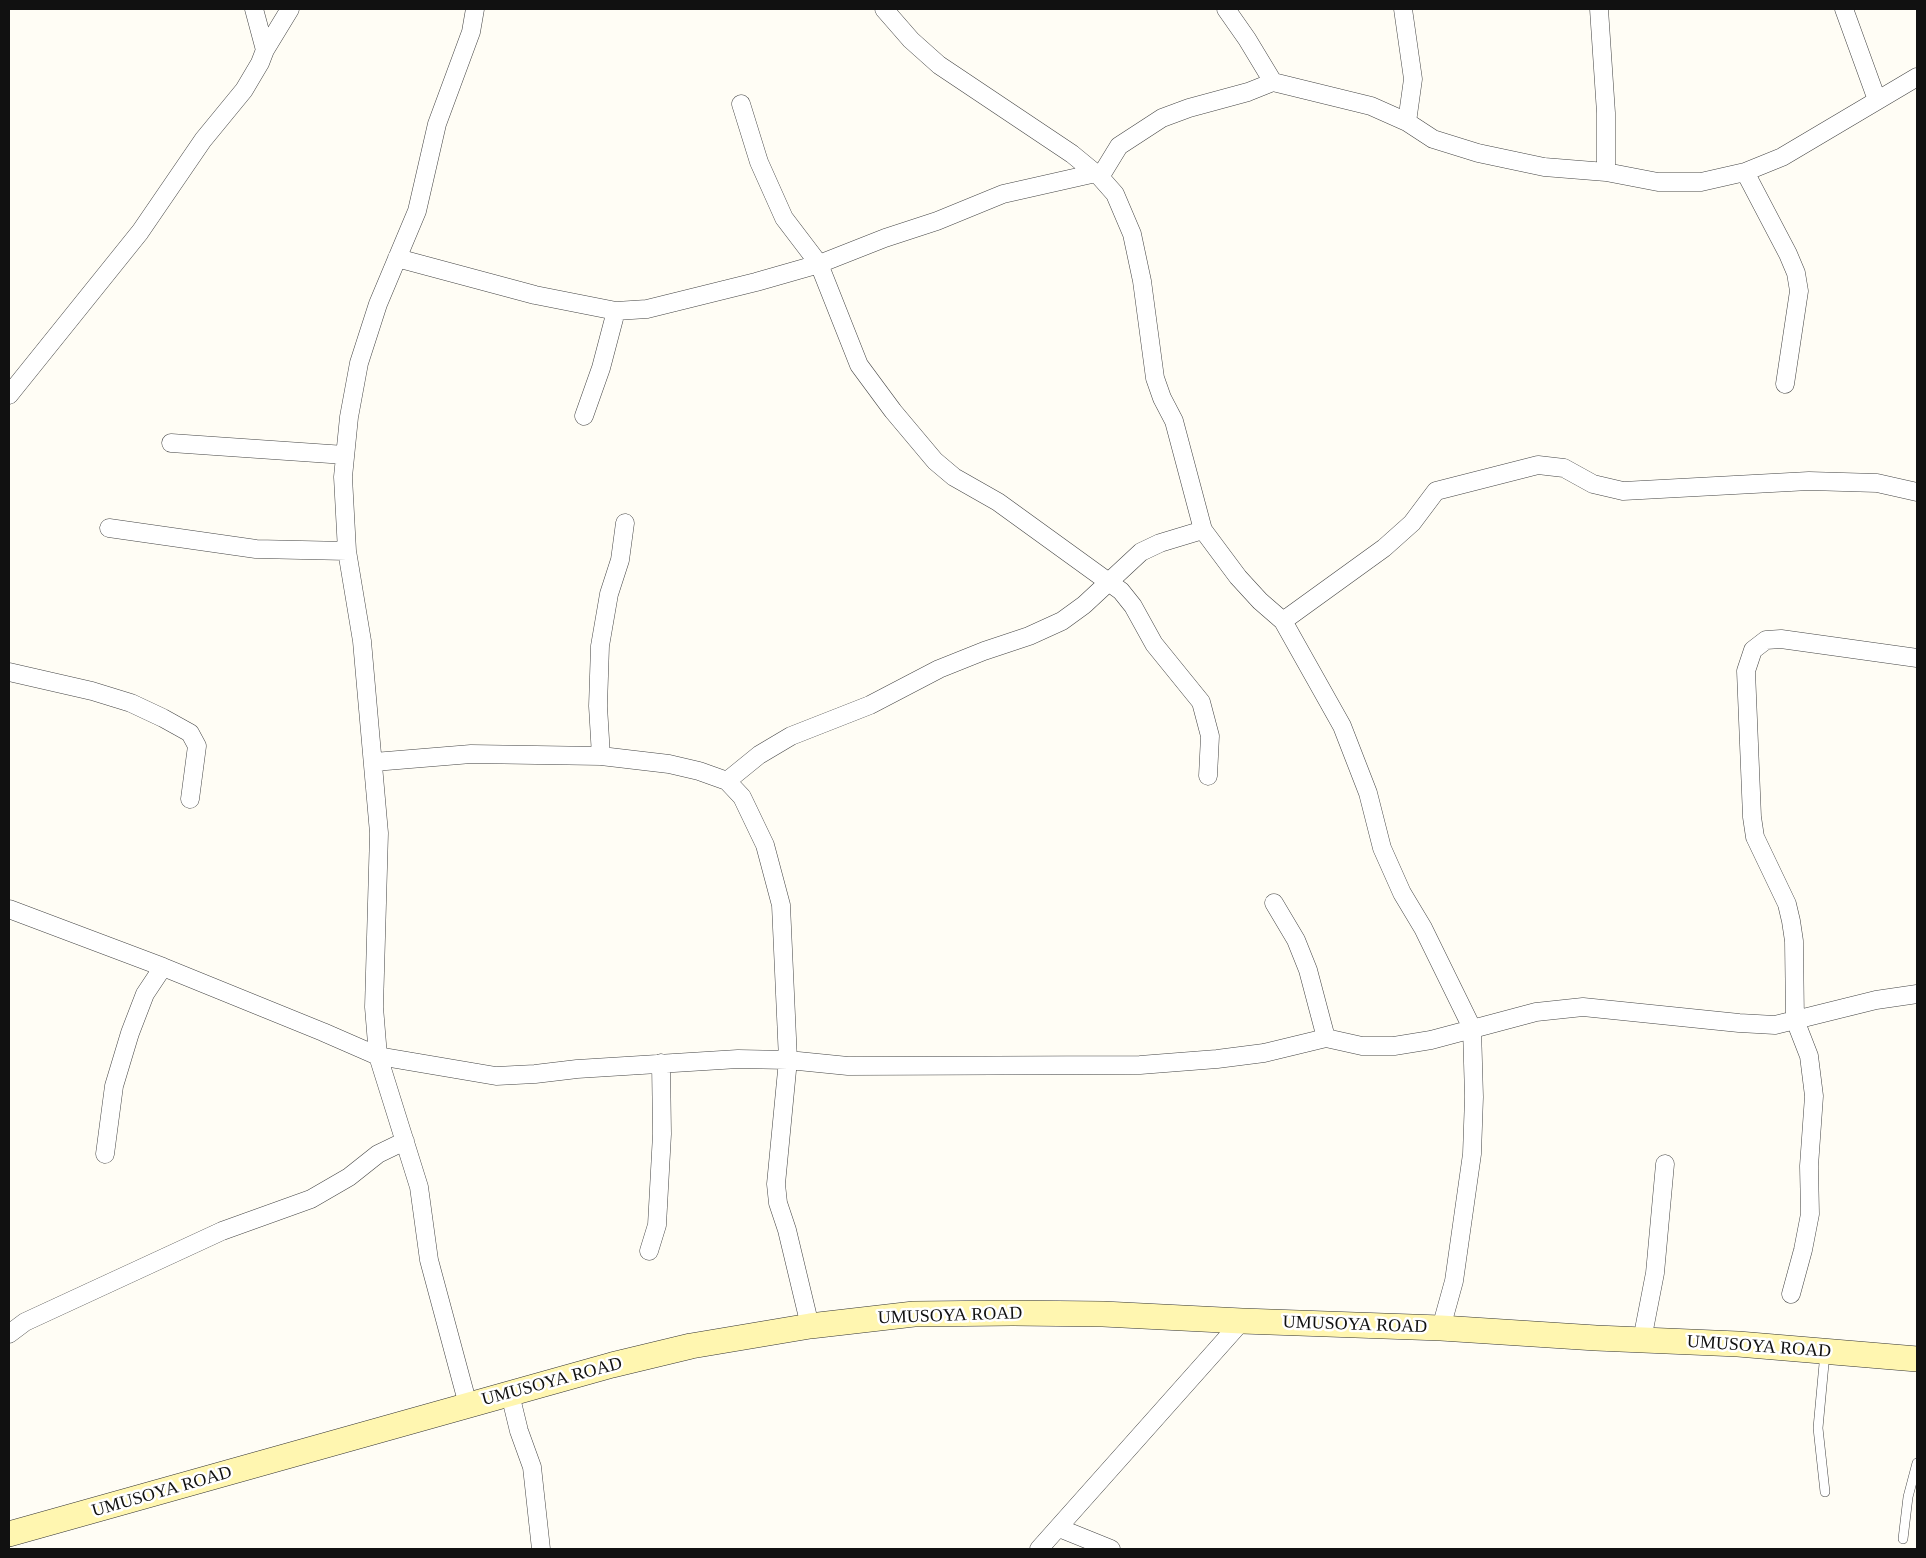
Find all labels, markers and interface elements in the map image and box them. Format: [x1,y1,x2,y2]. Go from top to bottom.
street label: UMUSOYA ROAD [877,1303,1023,1329]
street label: UMUSOYA ROAD [1282,1312,1428,1338]
street label: UMUSOYA ROAD [1686,1331,1832,1363]
street label: UMUSOYA ROAD [479,1353,625,1411]
street label: UMUSOYA ROAD [90,1462,234,1522]

